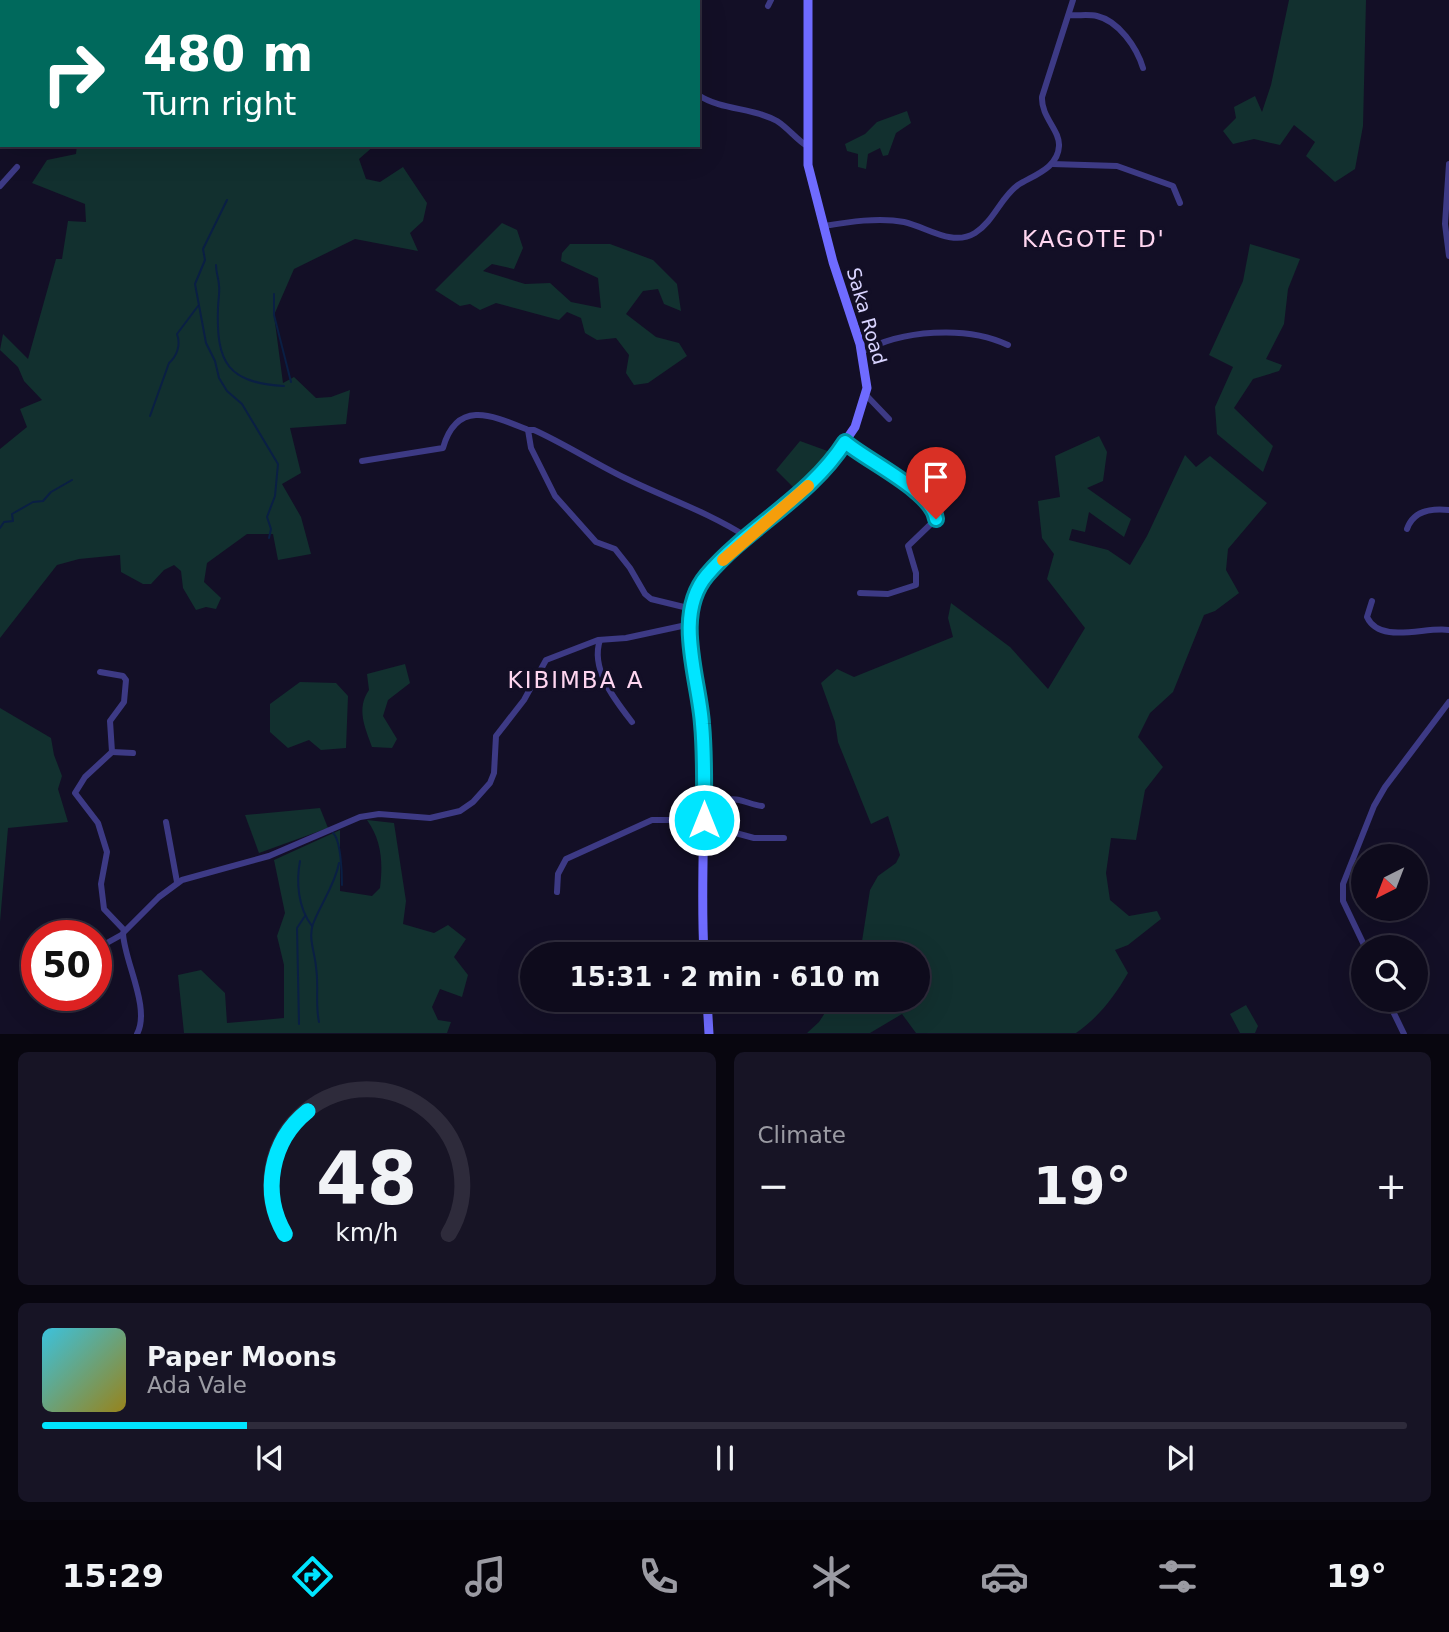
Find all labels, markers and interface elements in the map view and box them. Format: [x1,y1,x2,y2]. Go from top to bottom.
text: 480 m [143,26,313,83]
icon: right [28,28,119,119]
text: Turn right [143,85,296,123]
district label: KAGOTE D' [1022,226,1166,252]
street label: Saka Road [843,265,891,367]
pin [906,447,966,519]
icon: arrive [917,458,955,496]
district label: KIBIMBA A [508,667,644,693]
position arrow [667,783,741,857]
north arrow [1351,844,1428,920]
map controls [1351,844,1428,1012]
speed limit sign: 50 [21,920,112,1011]
button: search [1351,935,1428,1012]
text: 15:31 · 2 min · 610 m [570,962,880,992]
text: Climate [758,1122,846,1148]
text: 48 [316,1137,417,1222]
text: 19° [1033,1156,1131,1216]
text: − [758,1164,789,1208]
text: + [1375,1164,1407,1208]
text: km/h [335,1218,398,1247]
text: Paper Moons [147,1342,337,1372]
text: Ada Vale [147,1372,247,1398]
icon: previous [251,1439,289,1477]
icon: pause [706,1439,744,1477]
icon: next [1161,1439,1199,1477]
icon: directions [288,1552,337,1601]
icon: music [461,1552,510,1601]
icon: phone [634,1552,683,1601]
icon: climate [807,1552,856,1601]
icon: car [980,1552,1029,1601]
icon: filters [1153,1552,1202,1601]
text: 15:29 [62,1557,164,1595]
text: 19° [1326,1557,1387,1595]

